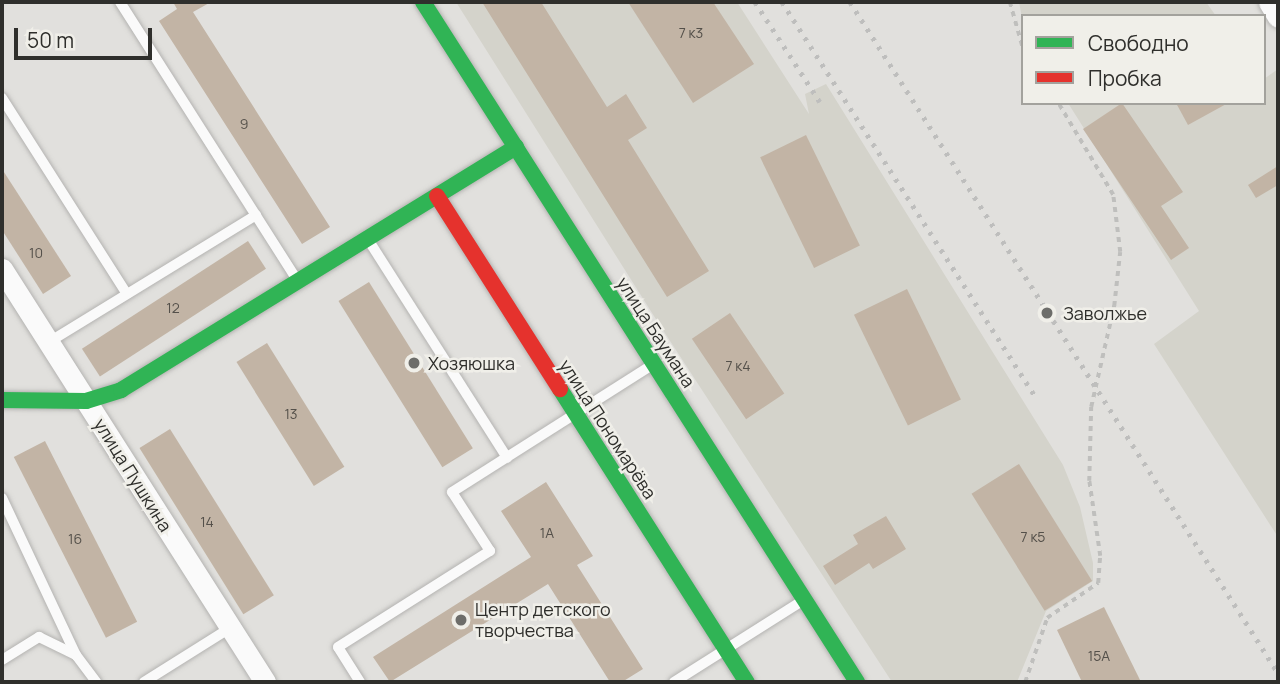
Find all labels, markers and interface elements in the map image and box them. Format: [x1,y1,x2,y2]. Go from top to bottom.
scale bar [18,14,156,58]
legend [1021,14,1266,105]
house number: 7 к3 [679,25,703,41]
text: 50 m [27,26,74,54]
text: Свободно [1088,29,1189,57]
text: Пробка [1088,64,1162,92]
house number: 9 [240,116,248,132]
house number: 10 [29,245,43,261]
street label: улица Баумана [612,273,700,391]
house number: 12 [166,300,180,316]
place label: Заволжье [1063,302,1147,324]
marker: Заволжье [1037,303,1057,323]
place label: Хозяюшка [428,352,515,374]
marker: Хозяюшка [406,355,422,371]
street label: улица Пономарёва [555,355,661,503]
house number: 7 к4 [725,358,751,374]
house number: 13 [284,406,298,422]
street label: улица Пушкина [89,414,177,536]
house number: 14 [200,514,214,530]
house number: 1А [540,525,554,541]
house number: 7 к5 [1021,529,1045,545]
house number: 16 [68,531,82,547]
place label: Центр детского творчества [475,599,611,642]
marker: Центр детского творчества [453,612,469,628]
house number: 15А [1088,648,1110,664]

